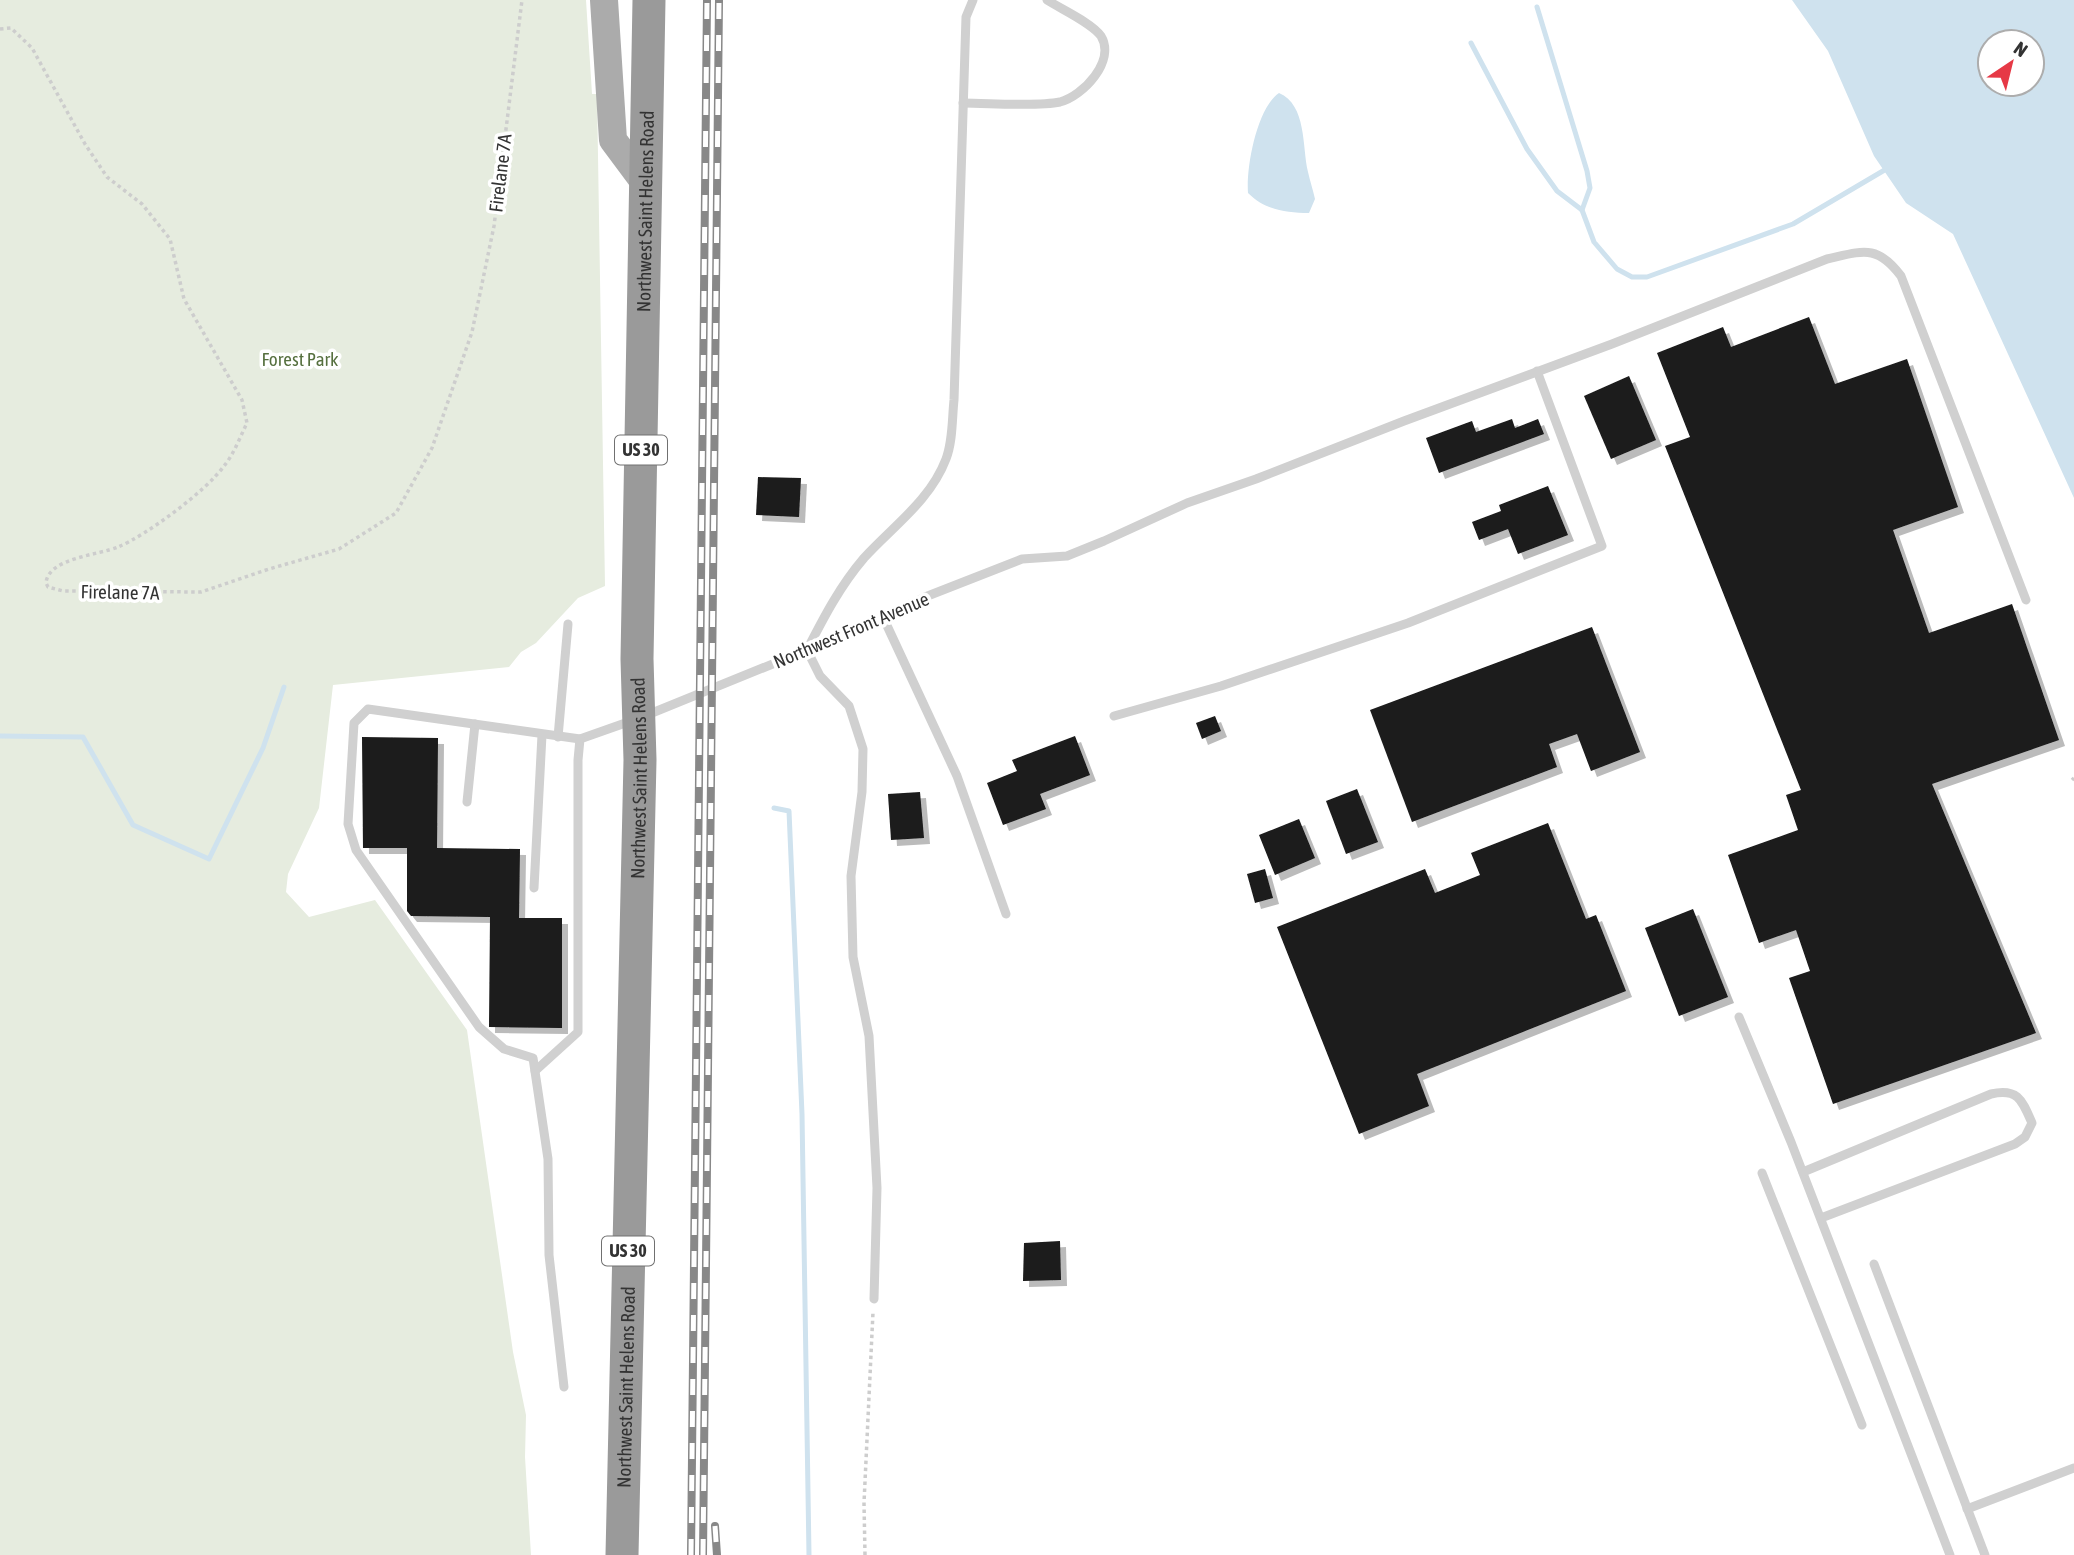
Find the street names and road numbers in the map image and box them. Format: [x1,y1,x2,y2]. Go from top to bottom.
street label: Northwest Saint Helens Road [632,110,658,312]
street label: Firelane 7A [484,132,516,213]
road number: US 30 [615,436,667,464]
street label: Firelane 7A [80,580,160,604]
street label: Northwest Front Avenue [770,587,932,673]
street label: Northwest Saint Helens Road [626,677,651,879]
road number: US 30 [602,1236,654,1266]
street label: Northwest Saint Helens Road [613,1286,639,1488]

